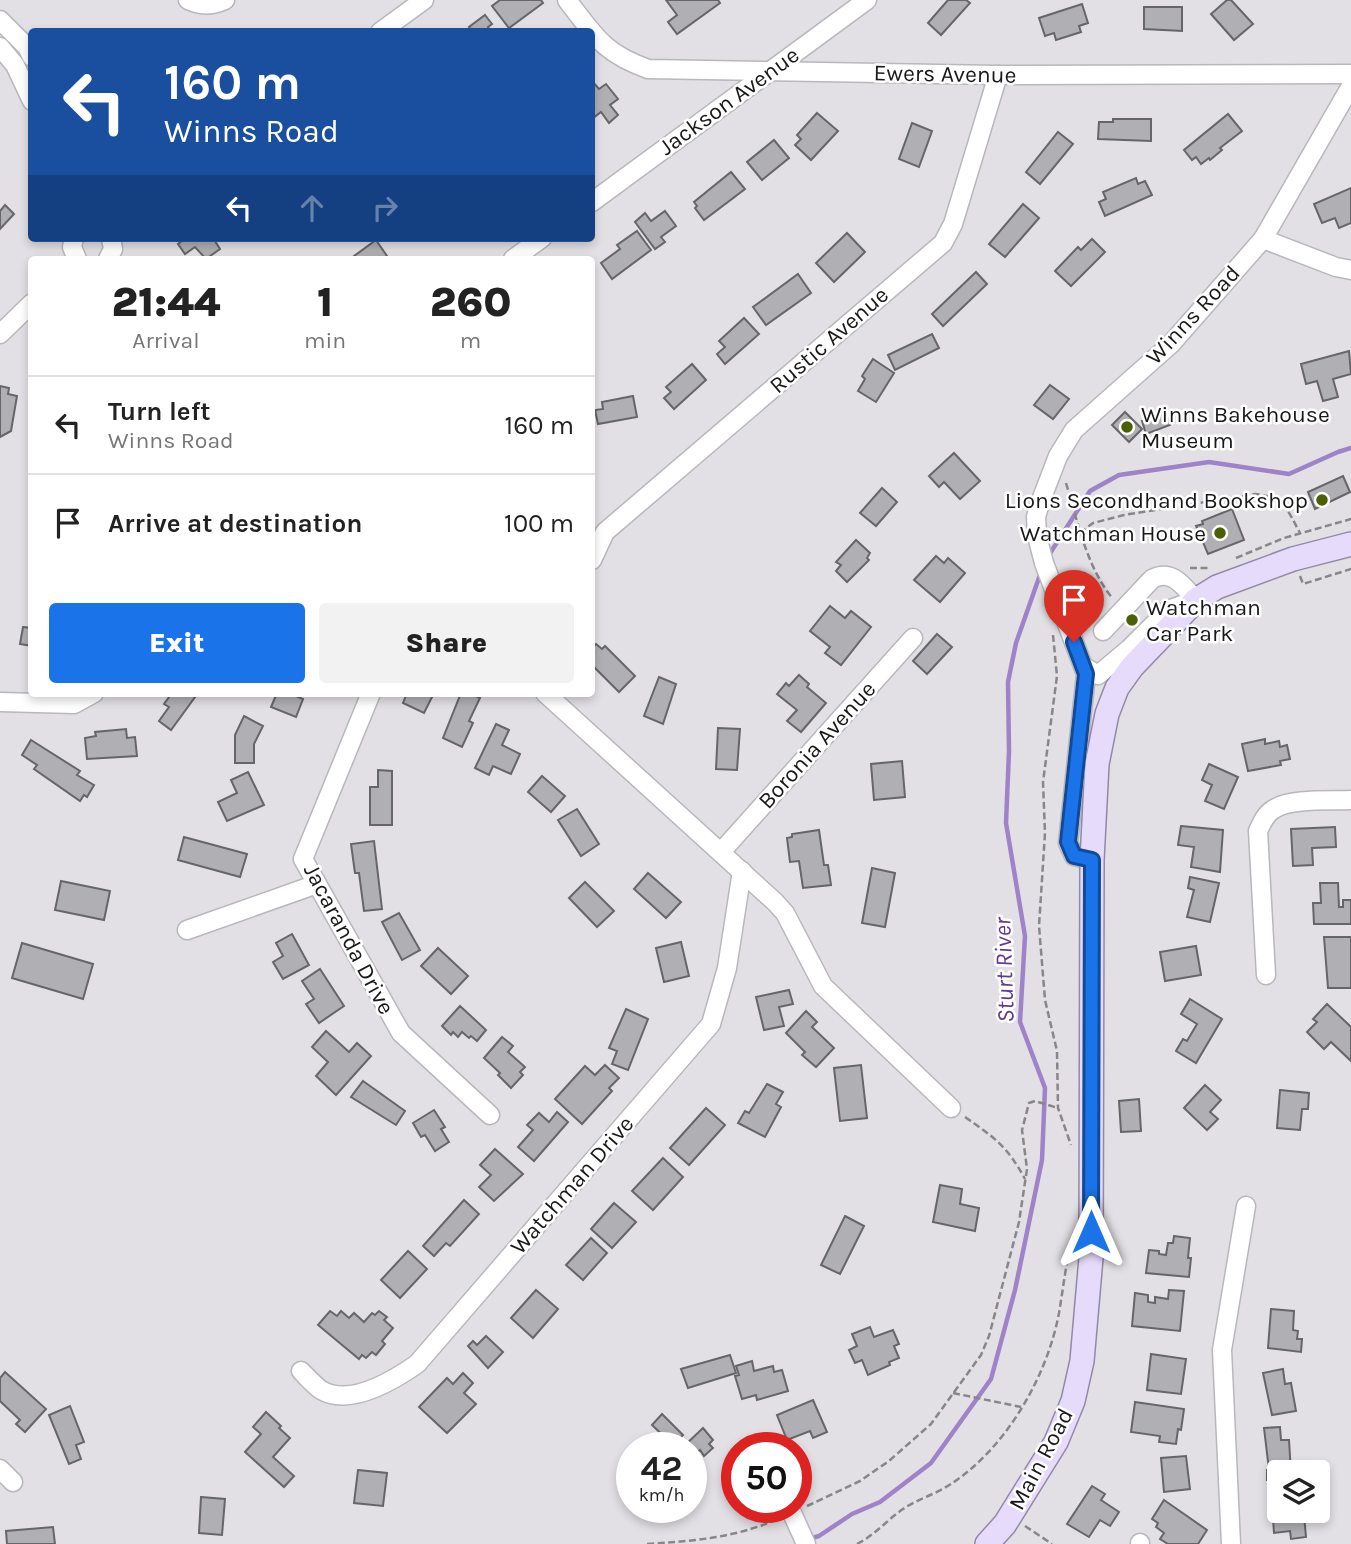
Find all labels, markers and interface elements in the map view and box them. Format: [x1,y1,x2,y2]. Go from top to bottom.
street label: Jackson Avenue [654,41,804,161]
text: 160 m [164,54,301,111]
icon: left [49,56,140,147]
street label: Ewers Avenue [873,59,1017,89]
text: Winns Road [164,113,339,150]
icon: left [220,189,258,227]
icon: ahead [293,189,331,227]
icon: right [366,189,404,227]
street label: Winns Road [1140,260,1246,370]
text: 21:44 [111,277,220,327]
text: 1 [317,277,333,327]
text: 260 [430,277,512,327]
street label: Rustic Avenue [764,281,894,399]
text: Arrival [132,327,200,354]
text: min [304,327,346,354]
text: m [460,327,481,354]
text: Turn left [108,396,210,427]
place label: Winns Bakehouse Museum [1141,401,1330,454]
icon: left [49,406,87,444]
text: 160 m [505,410,574,441]
marker: Winns Bakehouse Museum [1119,419,1135,435]
text: Winns Road [108,427,234,454]
place label: Lions Secondhand Bookshop [1005,487,1308,514]
marker: Lions Secondhand Bookshop [1314,492,1330,508]
icon: arrive [49,504,87,542]
text: Arrive at destination [108,508,362,539]
text: 100 m [504,508,574,539]
place label: Watchman House [1020,520,1206,547]
marker: Watchman House [1212,525,1228,541]
pin [1044,570,1104,642]
icon: arrive [1055,581,1093,619]
place label: Watchman Car Park [1146,594,1261,647]
button: Exit [49,603,305,683]
button: Share [319,603,574,683]
marker: Watchman Car Park [1124,612,1140,628]
street label: Boronia Avenue [753,676,881,814]
street label: Jacaranda Drive [298,859,400,1019]
water label: Sturt River [988,916,1020,1023]
street label: Watchman Drive [505,1110,639,1260]
position arrow [1054,1195,1128,1269]
street label: Main Road [1003,1404,1079,1514]
speed limit sign: 50 [721,1432,812,1523]
text: 42 [641,1448,683,1489]
map controls [1267,1460,1330,1523]
button: layers [1267,1460,1330,1523]
text: km/h [639,1484,684,1506]

